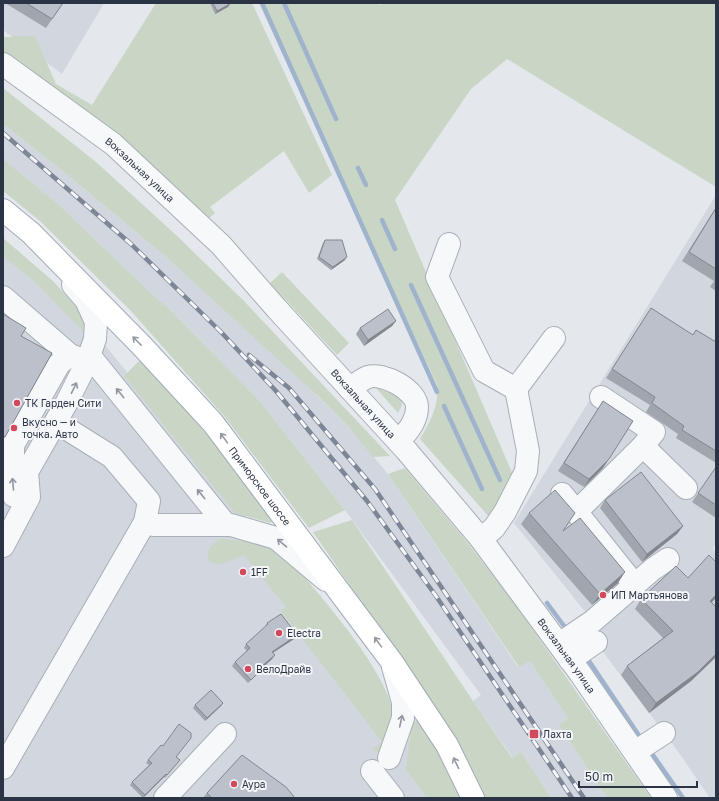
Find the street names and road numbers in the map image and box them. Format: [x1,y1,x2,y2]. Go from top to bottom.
street label: Вокзальная улица [103,135,177,204]
street label: Вокзальная улица [329,366,398,441]
street label: Приморское шоссе [227,444,294,528]
street label: Вокзальная улица [535,616,598,695]

